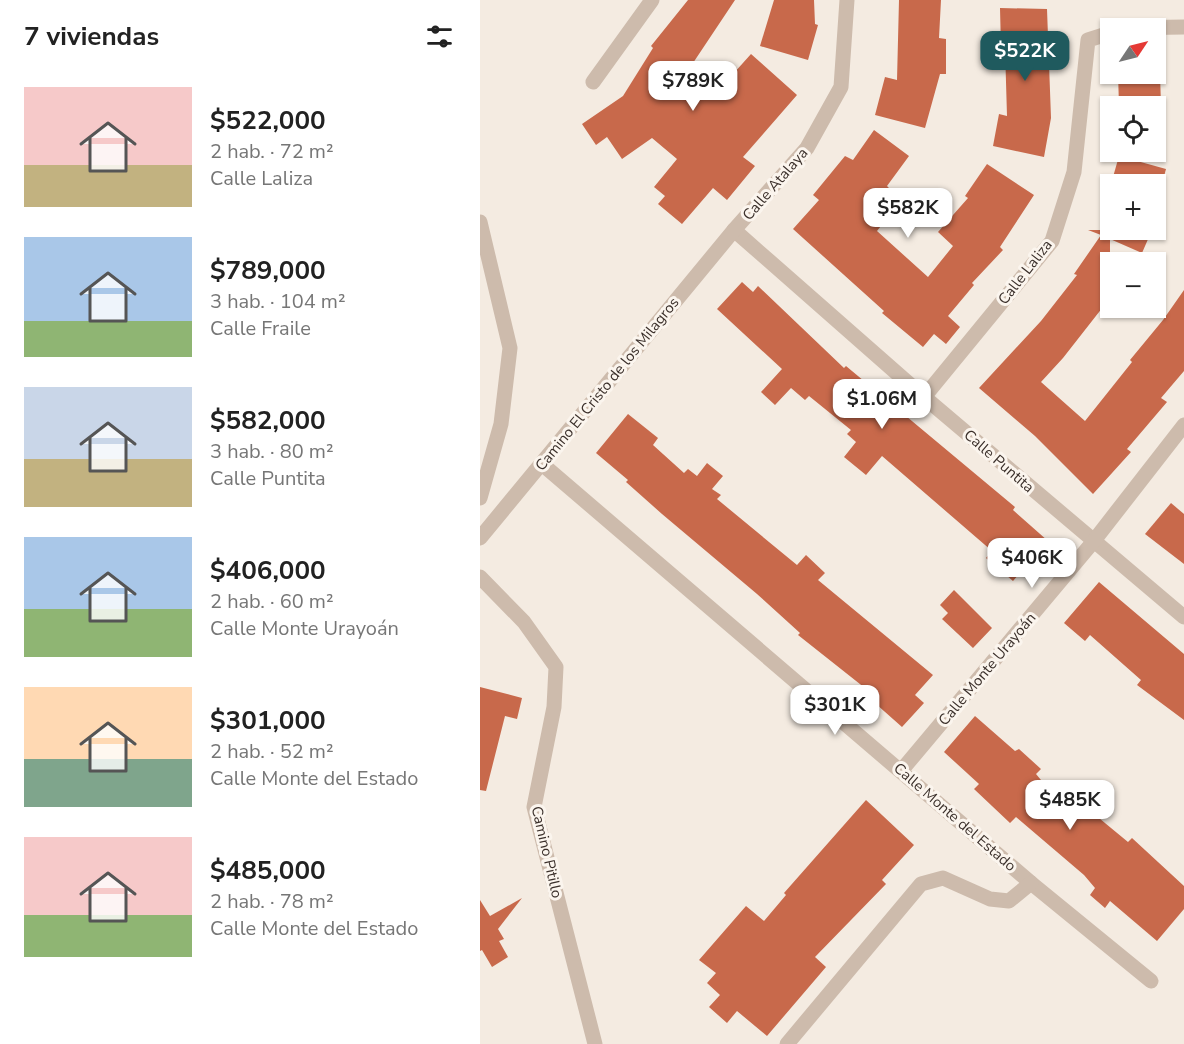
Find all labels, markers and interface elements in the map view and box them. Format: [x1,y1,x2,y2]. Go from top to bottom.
north arrow [1100,18,1166,84]
map controls [1100,18,1166,318]
text: 7 viviendas [24,19,159,54]
icon: filters [423,20,456,53]
pin: $522K [983,31,1067,82]
text: $522K [994,37,1056,64]
pin: $789K [651,61,735,112]
text: $789K [662,67,724,94]
button: locate [1100,96,1166,162]
text: $522,000 [210,103,326,138]
icon: home [72,111,144,183]
text: 2 hab. · 72 m² [210,138,334,165]
street label: Calle Atalaya [738,143,812,225]
text: Calle Laliza [210,165,313,192]
button: + [1100,174,1166,240]
pin: $582K [866,188,950,239]
text: $582K [877,194,939,221]
street label: Calle Laliza [993,235,1057,309]
button: − [1100,252,1166,318]
text: $789,000 [210,253,326,288]
icon: home [72,261,144,333]
text: 3 hab. · 104 m² [210,288,346,315]
street label: Camino El Cristo de los Milagros [531,293,683,475]
text: Calle Fraile [210,315,311,342]
pin: $1.06M [833,379,931,430]
text: $1.06M [847,385,917,412]
text: $582,000 [210,403,326,438]
icon: home [72,411,144,483]
street label: Calle Puntita [960,425,1038,497]
text: 3 hab. · 80 m² [210,438,334,465]
text: Calle Puntita [210,465,326,492]
pin: $406K [990,538,1074,589]
text: $406K [1001,544,1063,571]
text: $406,000 [210,553,326,588]
icon: home [72,561,144,633]
text: 2 hab. · 60 m² [210,588,334,615]
street label: Calle Monte Urayoán [934,608,1040,730]
text: Calle Monte Urayoán [210,615,399,642]
pin: $301K [793,685,877,736]
text: $301K [804,691,866,718]
text: $301,000 [210,703,326,738]
icon: home [72,711,144,783]
text: 2 hab. · 52 m² [210,738,334,765]
street label: Calle Monte del Estado [889,758,1021,876]
text: Calle Monte del Estado [210,765,418,792]
pin: $485K [1028,780,1112,831]
text: $485K [1039,786,1101,813]
street label: Camino Pitillo [527,804,567,900]
text: $485,000 [210,853,326,888]
icon: home [72,861,144,933]
text: 2 hab. · 78 m² [210,888,334,915]
text: Calle Monte del Estado [210,915,418,942]

